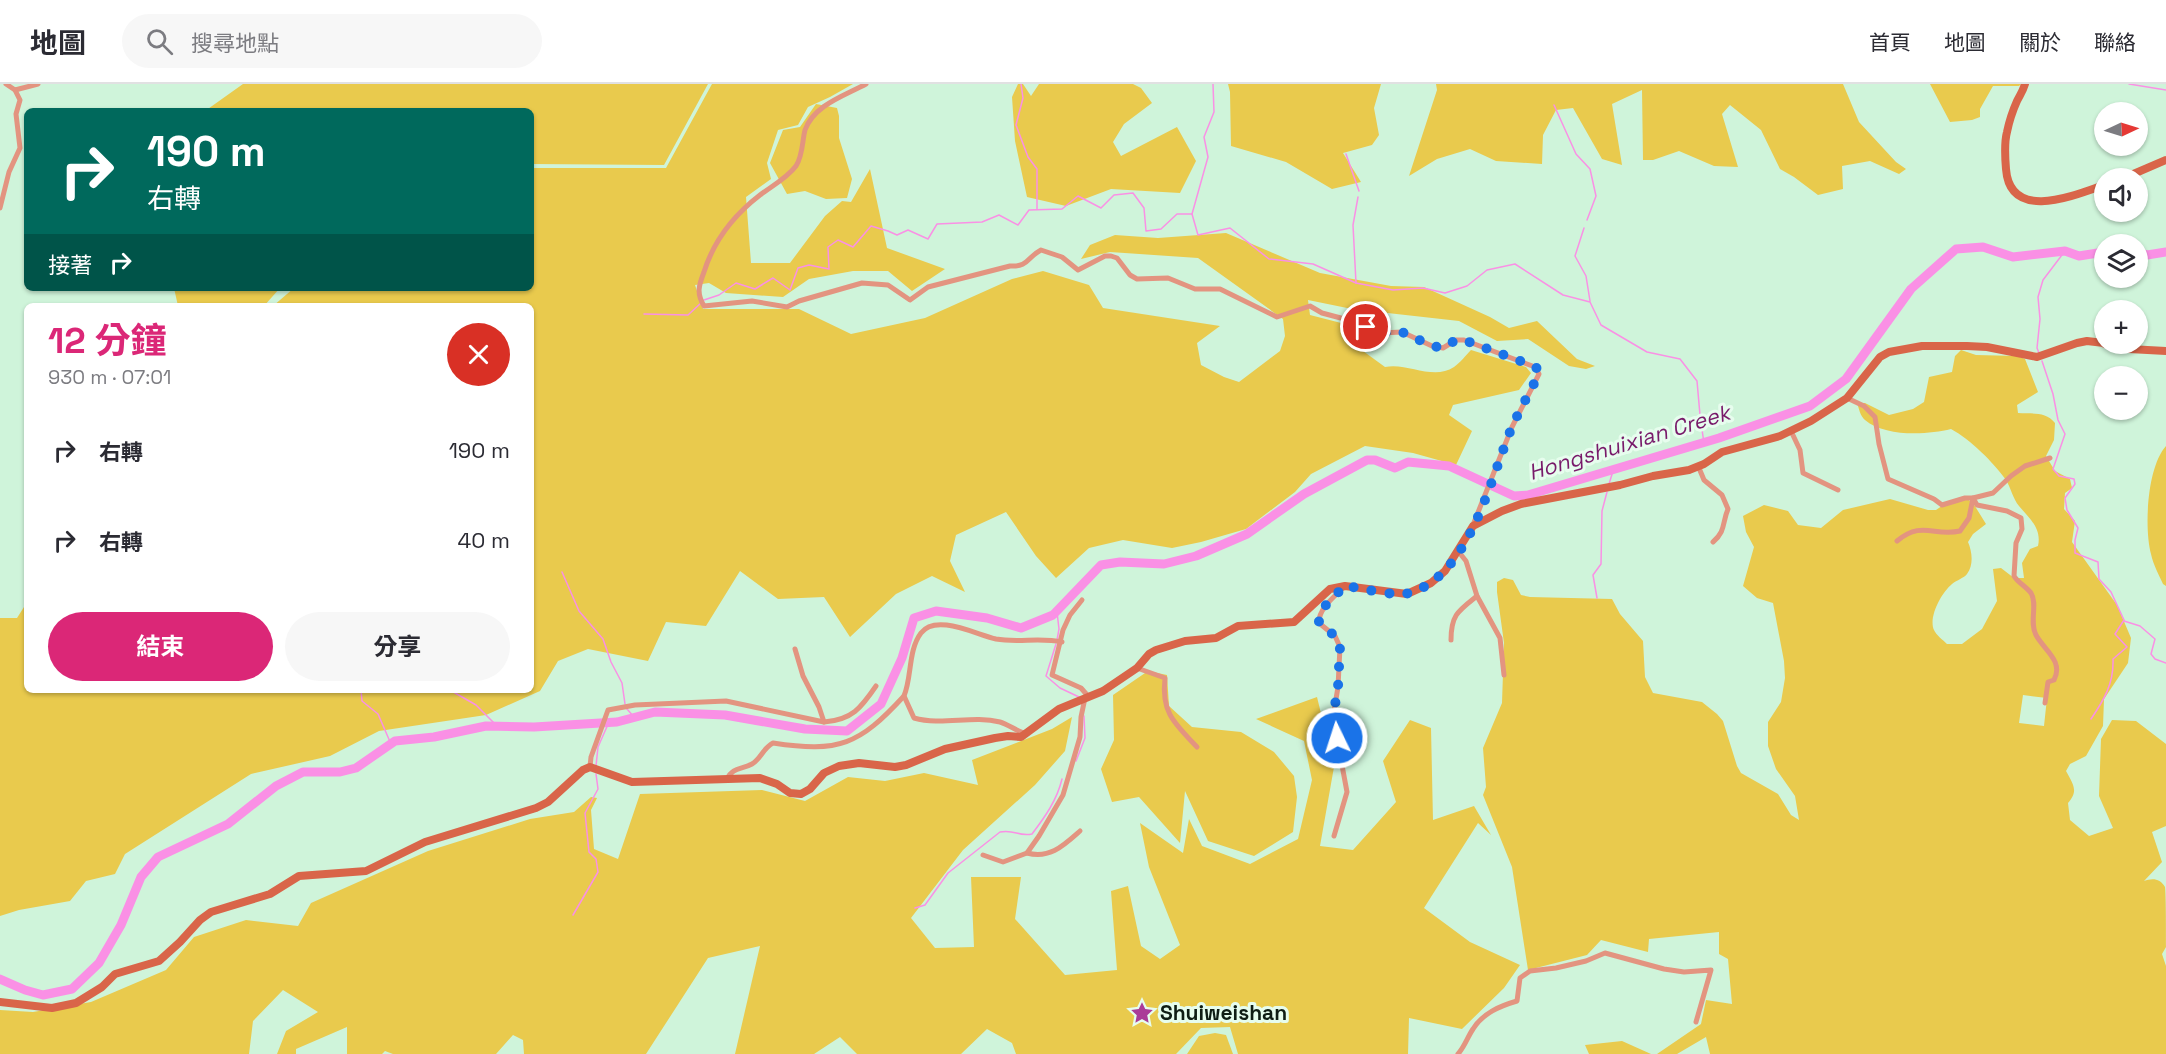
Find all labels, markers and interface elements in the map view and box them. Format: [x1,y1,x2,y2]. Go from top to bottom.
search box [122,14,542,68]
text: 地圖 [30,25,86,61]
icon: search [143,25,176,58]
text: 搜尋地點 [191,29,279,57]
text: 首頁 [1869,29,1911,56]
text: 地圖 [1944,29,1986,56]
text: 關於 [2019,29,2061,56]
text: 聯絡 [2094,29,2136,56]
north arrow [2094,102,2148,156]
map controls [2094,102,2148,420]
text: 190 m [147,125,266,178]
icon: right [48,132,126,210]
button: sound [2094,168,2148,222]
text: 右轉 [147,181,201,216]
button: layers [2094,234,2148,288]
icon: right [104,246,137,279]
text: 接著 [48,251,92,279]
button: + [2094,300,2148,354]
pin [1340,301,1391,352]
icon: arrive [1349,310,1382,343]
text: 12 分鐘 [48,318,167,364]
button: close [447,323,510,386]
text: 930 m · 07:01 [48,364,171,390]
button: − [2094,366,2148,420]
water label: Hongshuixian Creek [1525,397,1735,486]
icon: right [48,434,81,467]
text: 190 m [449,436,510,464]
text: 右轉 [99,438,143,466]
icon: right [48,524,81,557]
text: 40 m [458,526,510,554]
text: 右轉 [99,528,143,556]
button: 結束 [48,612,273,681]
button: 分享 [285,612,510,681]
position arrow [1305,706,1369,770]
place label: Shuiweishan [1160,999,1287,1026]
place icon: Shuiweishan [1129,1000,1155,1026]

